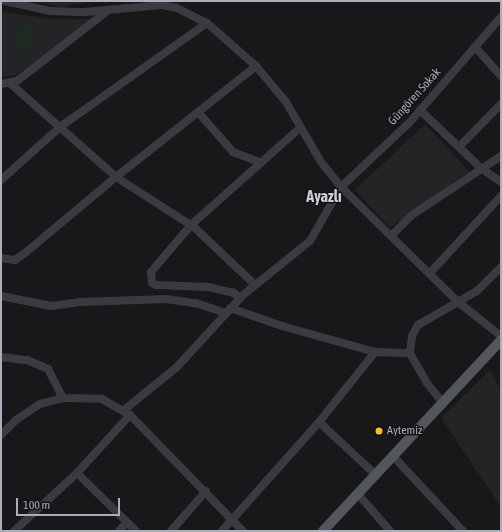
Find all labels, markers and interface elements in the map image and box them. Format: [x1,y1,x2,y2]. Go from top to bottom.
street label: Güngören Sokak [386,66,444,128]
district label: Ayazlı [306,186,342,206]
place label: Aytemiz [387,424,422,438]
marker: Aytemiz [374,426,384,436]
scale bar [18,490,122,516]
text: 100 m [23,498,50,512]

